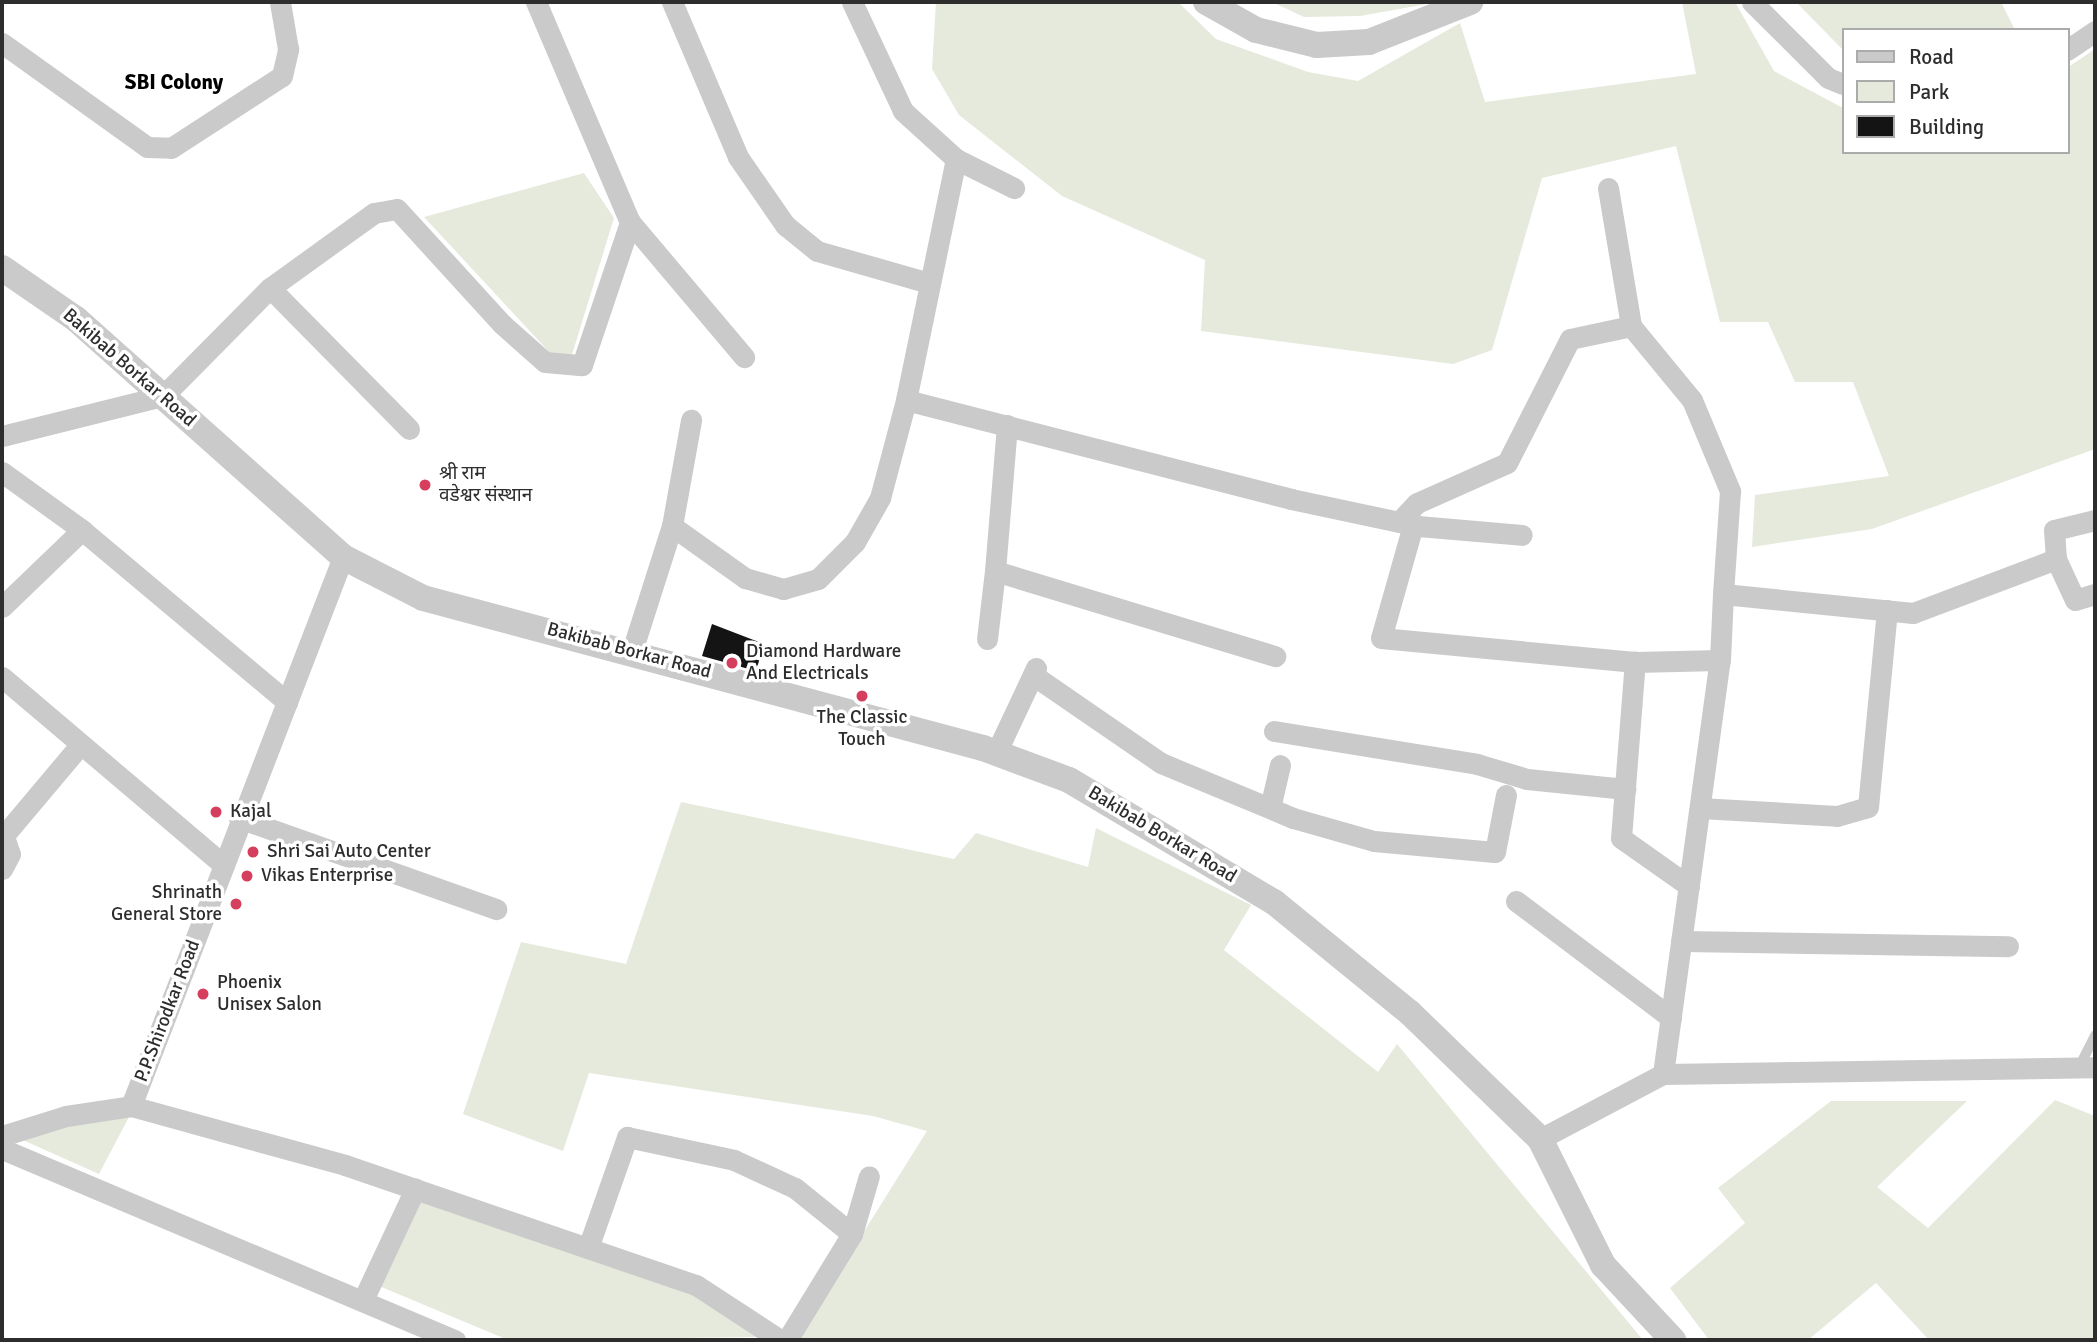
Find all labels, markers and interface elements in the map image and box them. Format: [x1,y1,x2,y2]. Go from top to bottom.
legend [1842,28,2069,154]
text: Road [1909,44,1954,70]
district label: SBI Colony [125,69,223,95]
text: Park [1909,79,1949,105]
text: Building [1909,114,1984,140]
street label: Bakibab Borkar Road [58,304,200,432]
place label: श्री राम वडेश्वर संस्थान [439,463,532,507]
marker: श्री राम वडेश्वर संस्थान [417,477,433,493]
street label: Bakibab Borkar Road [544,618,714,684]
place label: Diamond Hardware And Electricals [746,641,901,685]
marker: Diamond Hardware And Electricals [724,655,740,671]
marker: The Classic Touch [854,688,870,704]
place label: The Classic Touch [817,707,907,751]
street label: Bakibab Borkar Road [1084,782,1240,888]
place label: Kajal [230,801,271,823]
marker: Kajal [208,804,224,820]
place label: Shri Sai Auto Center [267,841,431,863]
marker: Shri Sai Auto Center [245,844,261,860]
place label: Vikas Enterprise [261,865,393,887]
marker: Vikas Enterprise [239,868,255,884]
place label: Shrinath General Store [111,882,222,926]
marker: Shrinath General Store [228,896,244,912]
street label: P.P.Shirodkar Road [130,937,206,1085]
place label: Phoenix Unisex Salon [217,972,322,1016]
marker: Phoenix Unisex Salon [195,986,211,1002]

